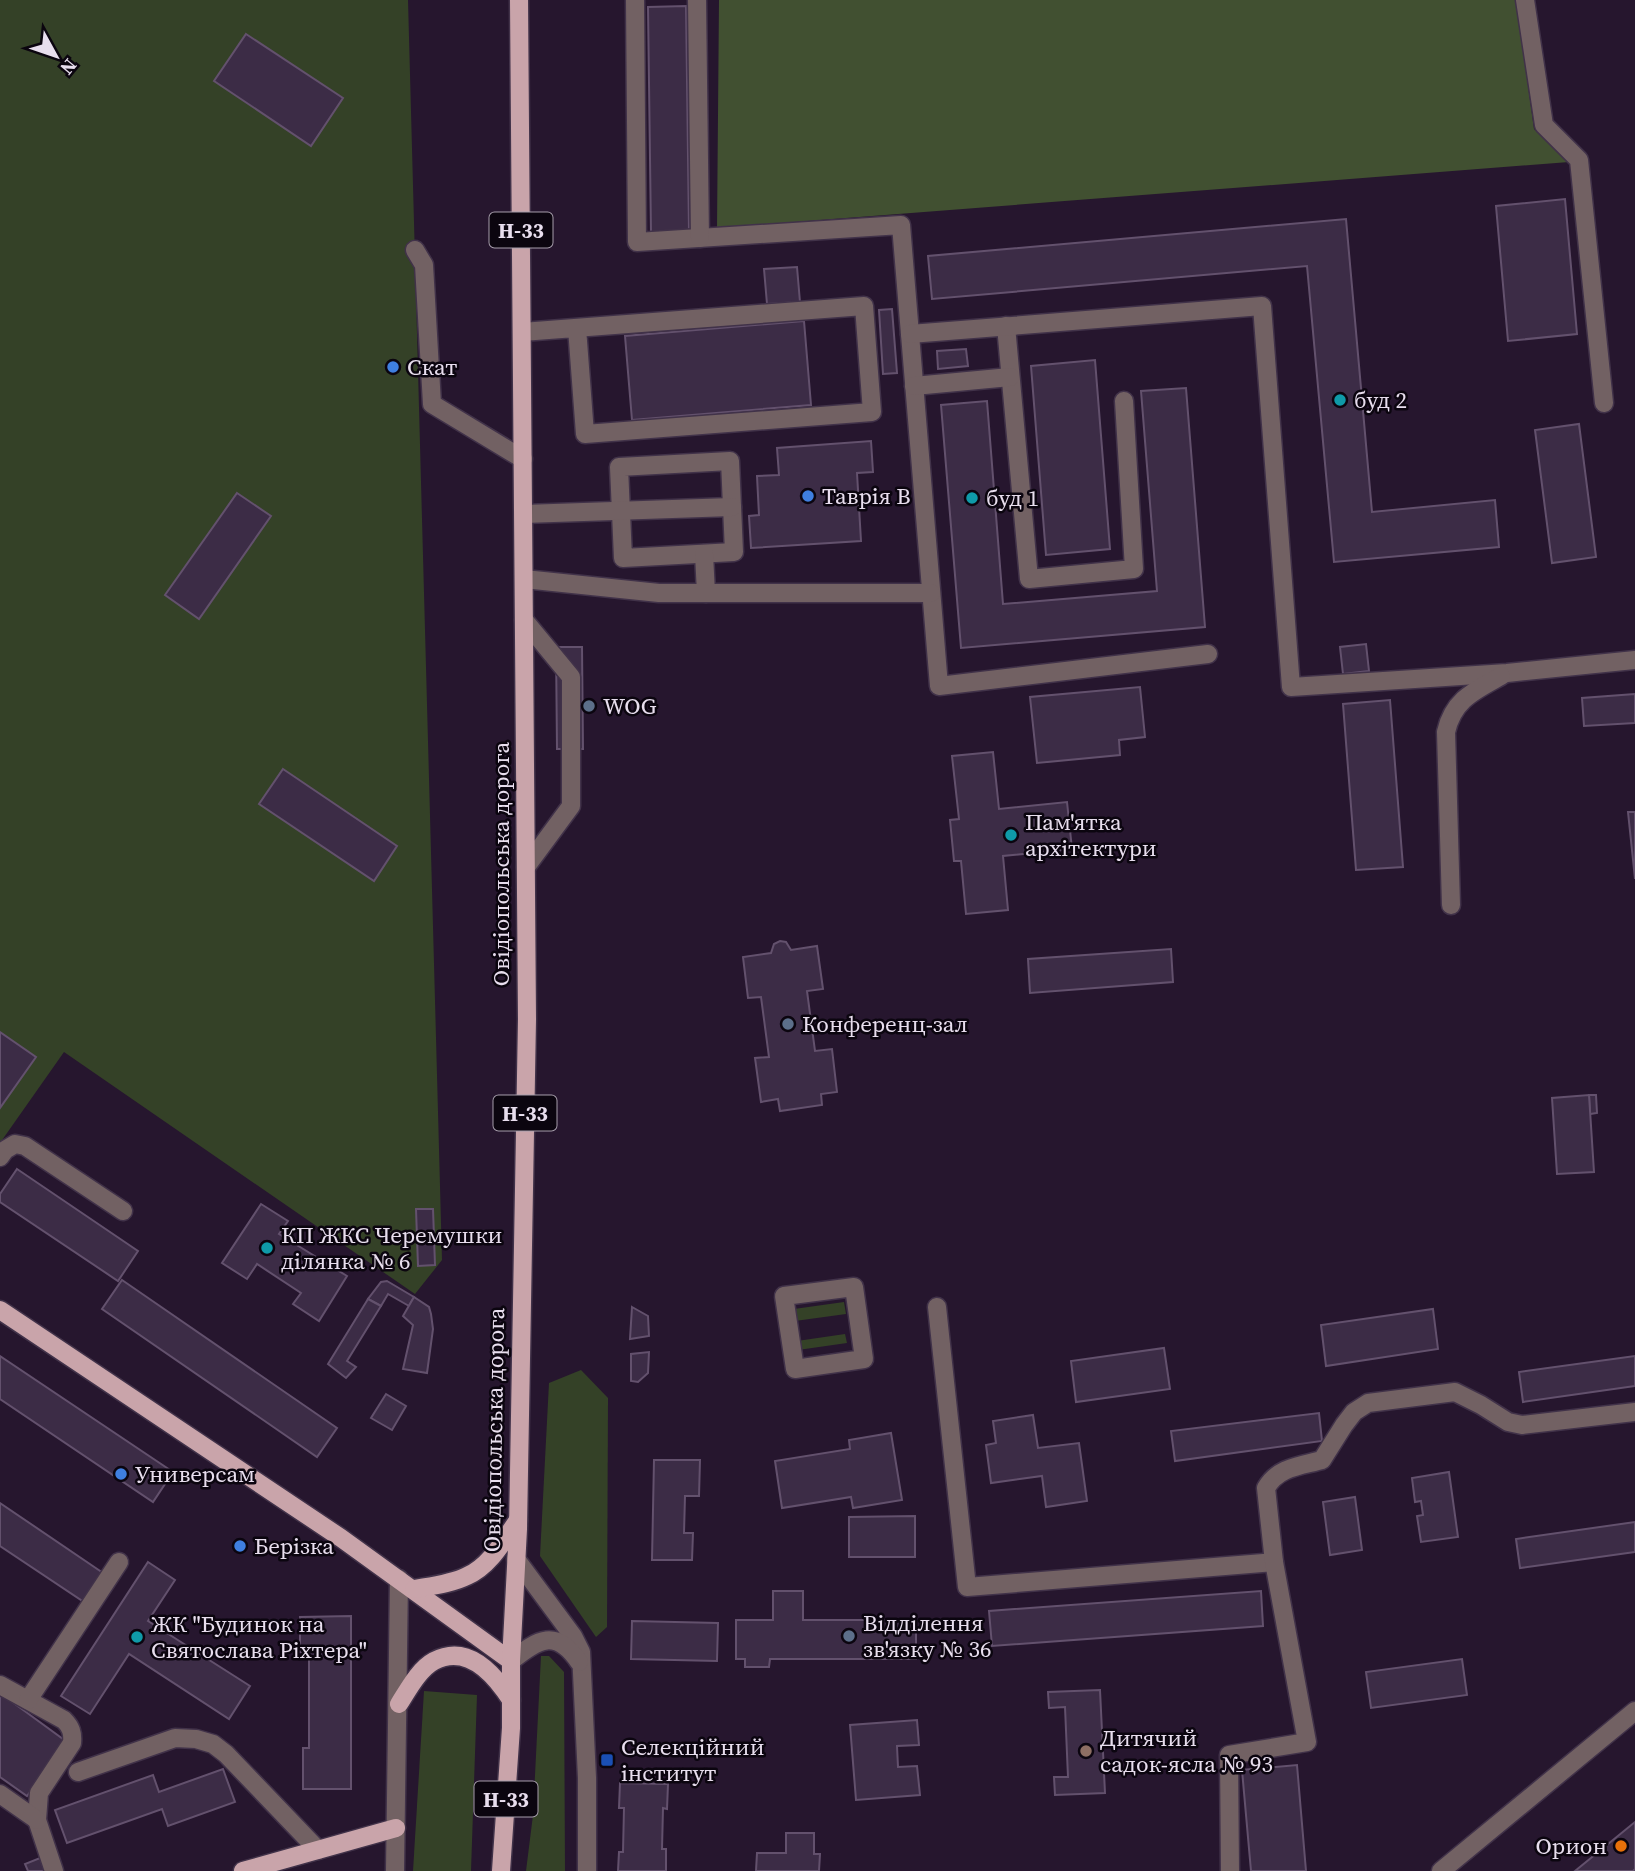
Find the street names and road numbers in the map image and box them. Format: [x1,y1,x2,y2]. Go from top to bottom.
road number: Н-33 [490,212,552,247]
street label: Овідіопольська дорога [485,741,517,986]
road number: Н-33 [494,1096,556,1130]
street label: Овідіопольська дорога [476,1307,512,1553]
road number: Н-33 [475,1782,538,1816]

